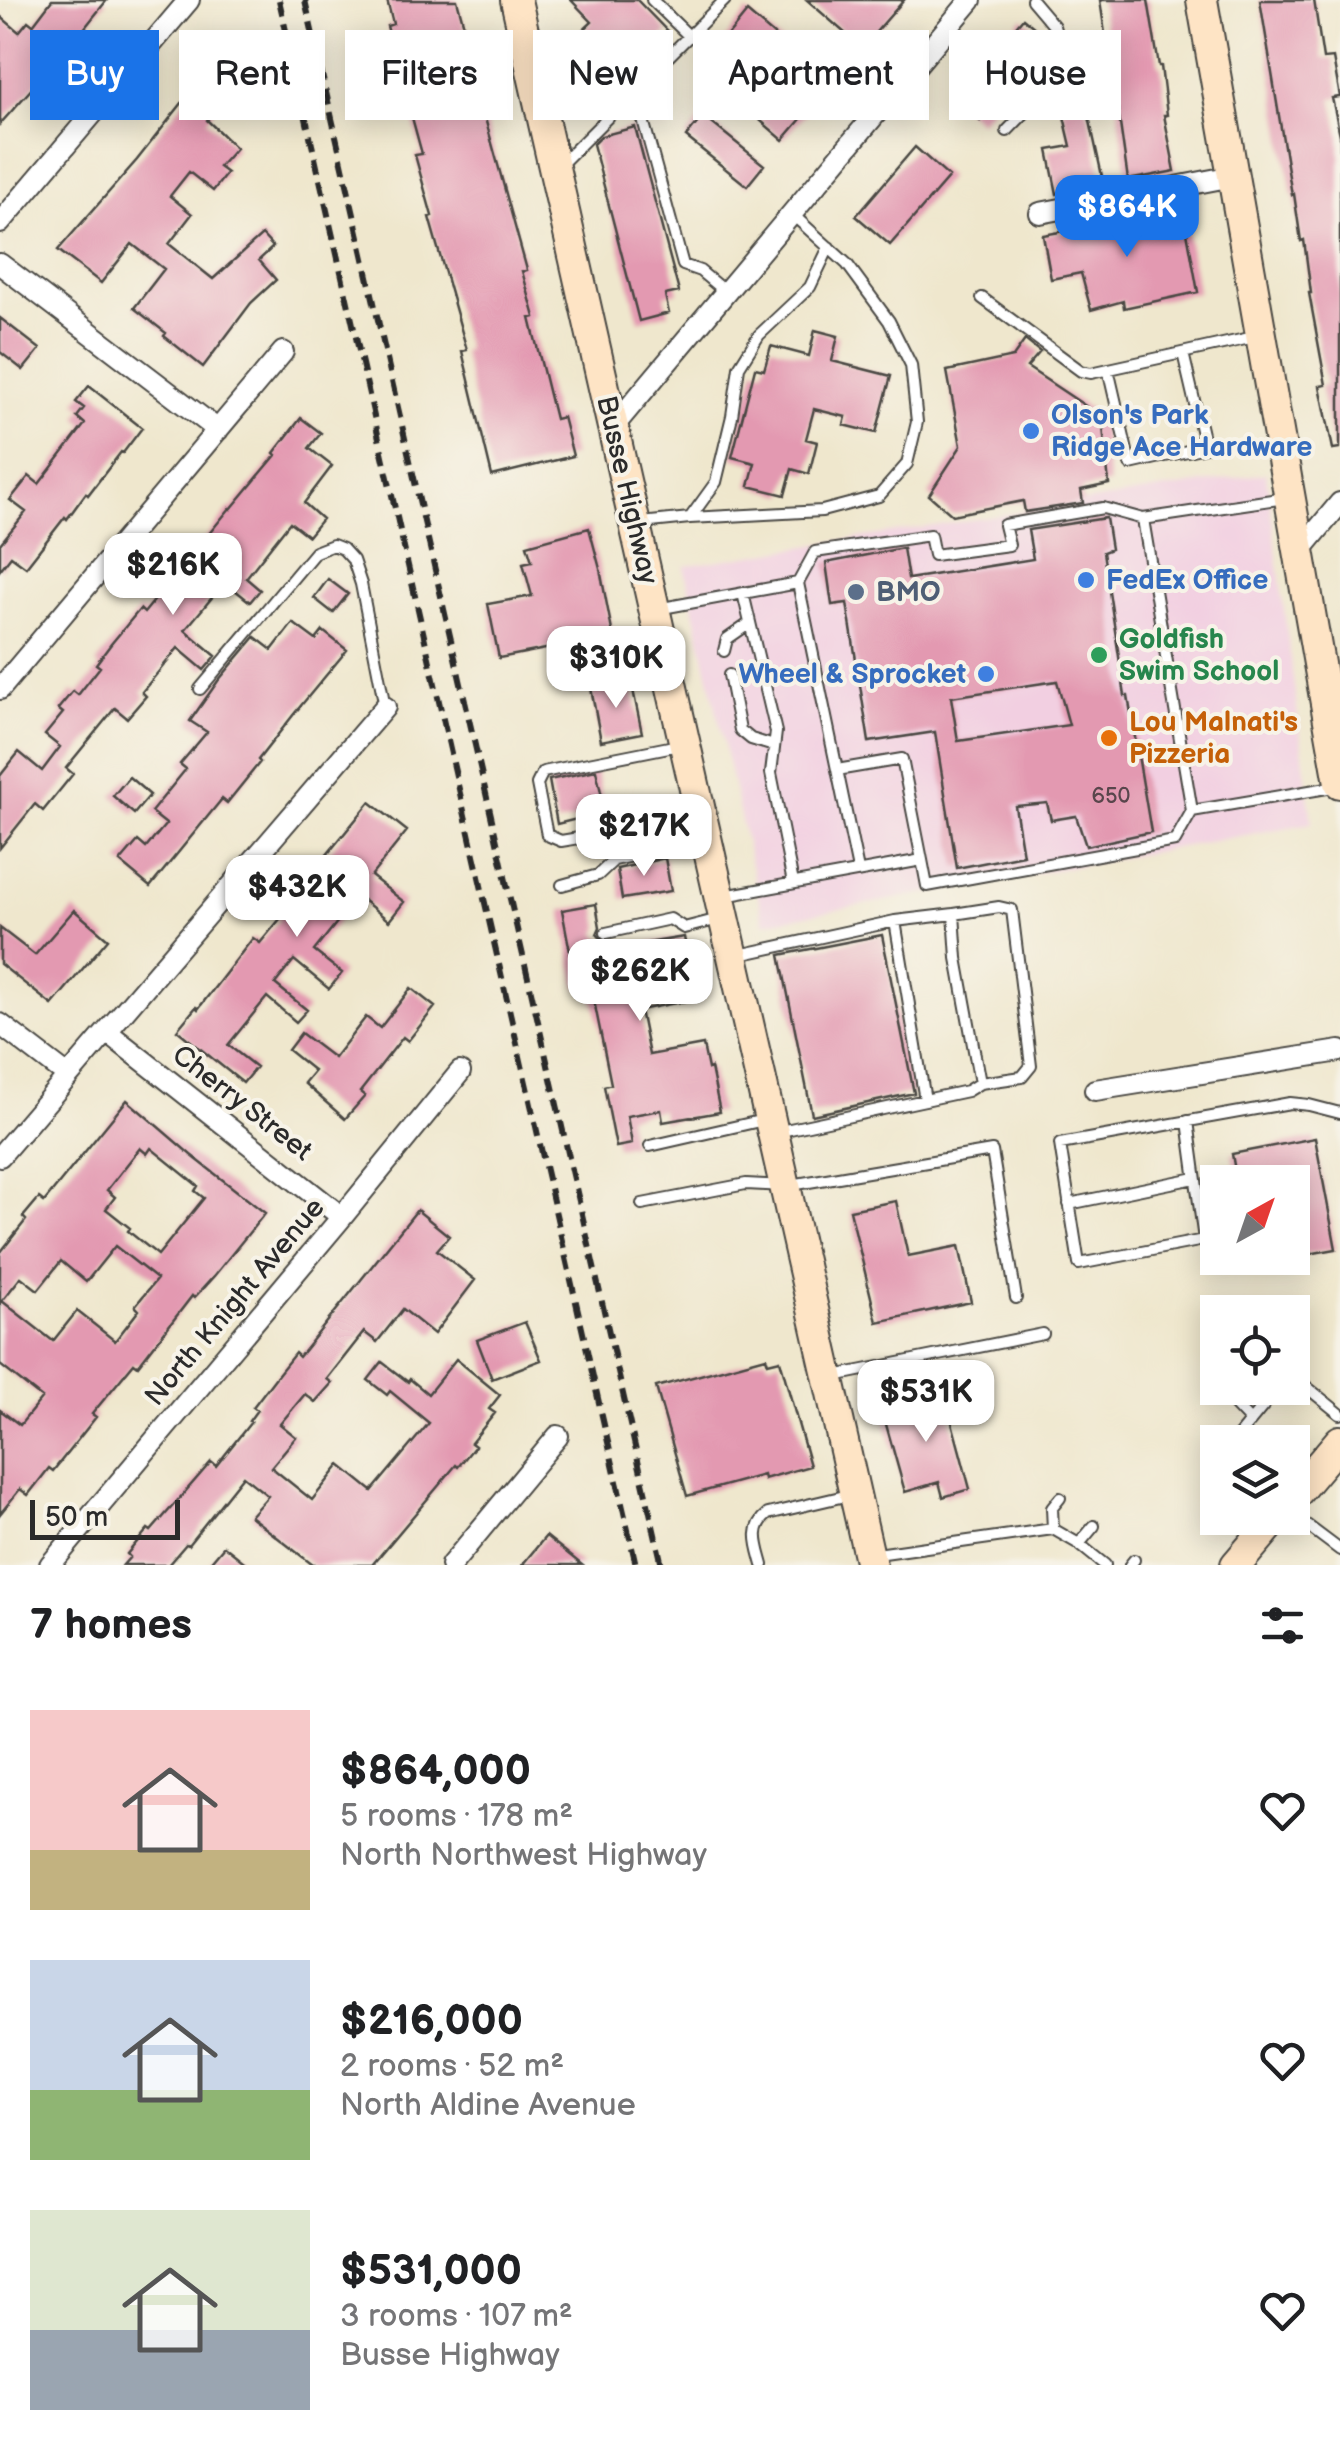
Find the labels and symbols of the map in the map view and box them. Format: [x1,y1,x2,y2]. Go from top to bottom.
pin: $864K [1057,175,1197,260]
street label: Busse Highway [589,393,665,588]
place label: Olson's Park Ridge Ace Hardware [1051,399,1312,464]
marker: Olson's Park Ridge Ace Hardware [1020,420,1042,442]
pin: $216K [103,533,243,618]
place label: FedEx Office [1106,564,1268,597]
marker: FedEx Office [1075,569,1097,591]
place label: BMO [876,576,940,609]
marker: BMO [845,581,867,603]
place label: Goldfish Swim School [1119,623,1279,688]
pin: $310K [546,626,686,711]
marker: Goldfish Swim School [1088,644,1110,666]
place label: Wheel & Sprocket [738,658,966,691]
marker: Wheel & Sprocket [975,663,997,685]
place label: Lou Malnati's Pizzeria [1129,706,1298,771]
marker: Lou Malnati's Pizzeria [1098,727,1120,749]
house number: 650 [1092,783,1131,810]
pin: $217K [574,794,714,879]
pin: $432K [227,855,367,940]
pin: $262K [570,939,710,1024]
street label: Cherry Street [166,1038,319,1168]
north arrow [1200,1165,1310,1275]
street label: North Knight Avenue [138,1191,332,1413]
pin: $531K [856,1360,996,1445]
scale bar [30,1495,180,1540]

